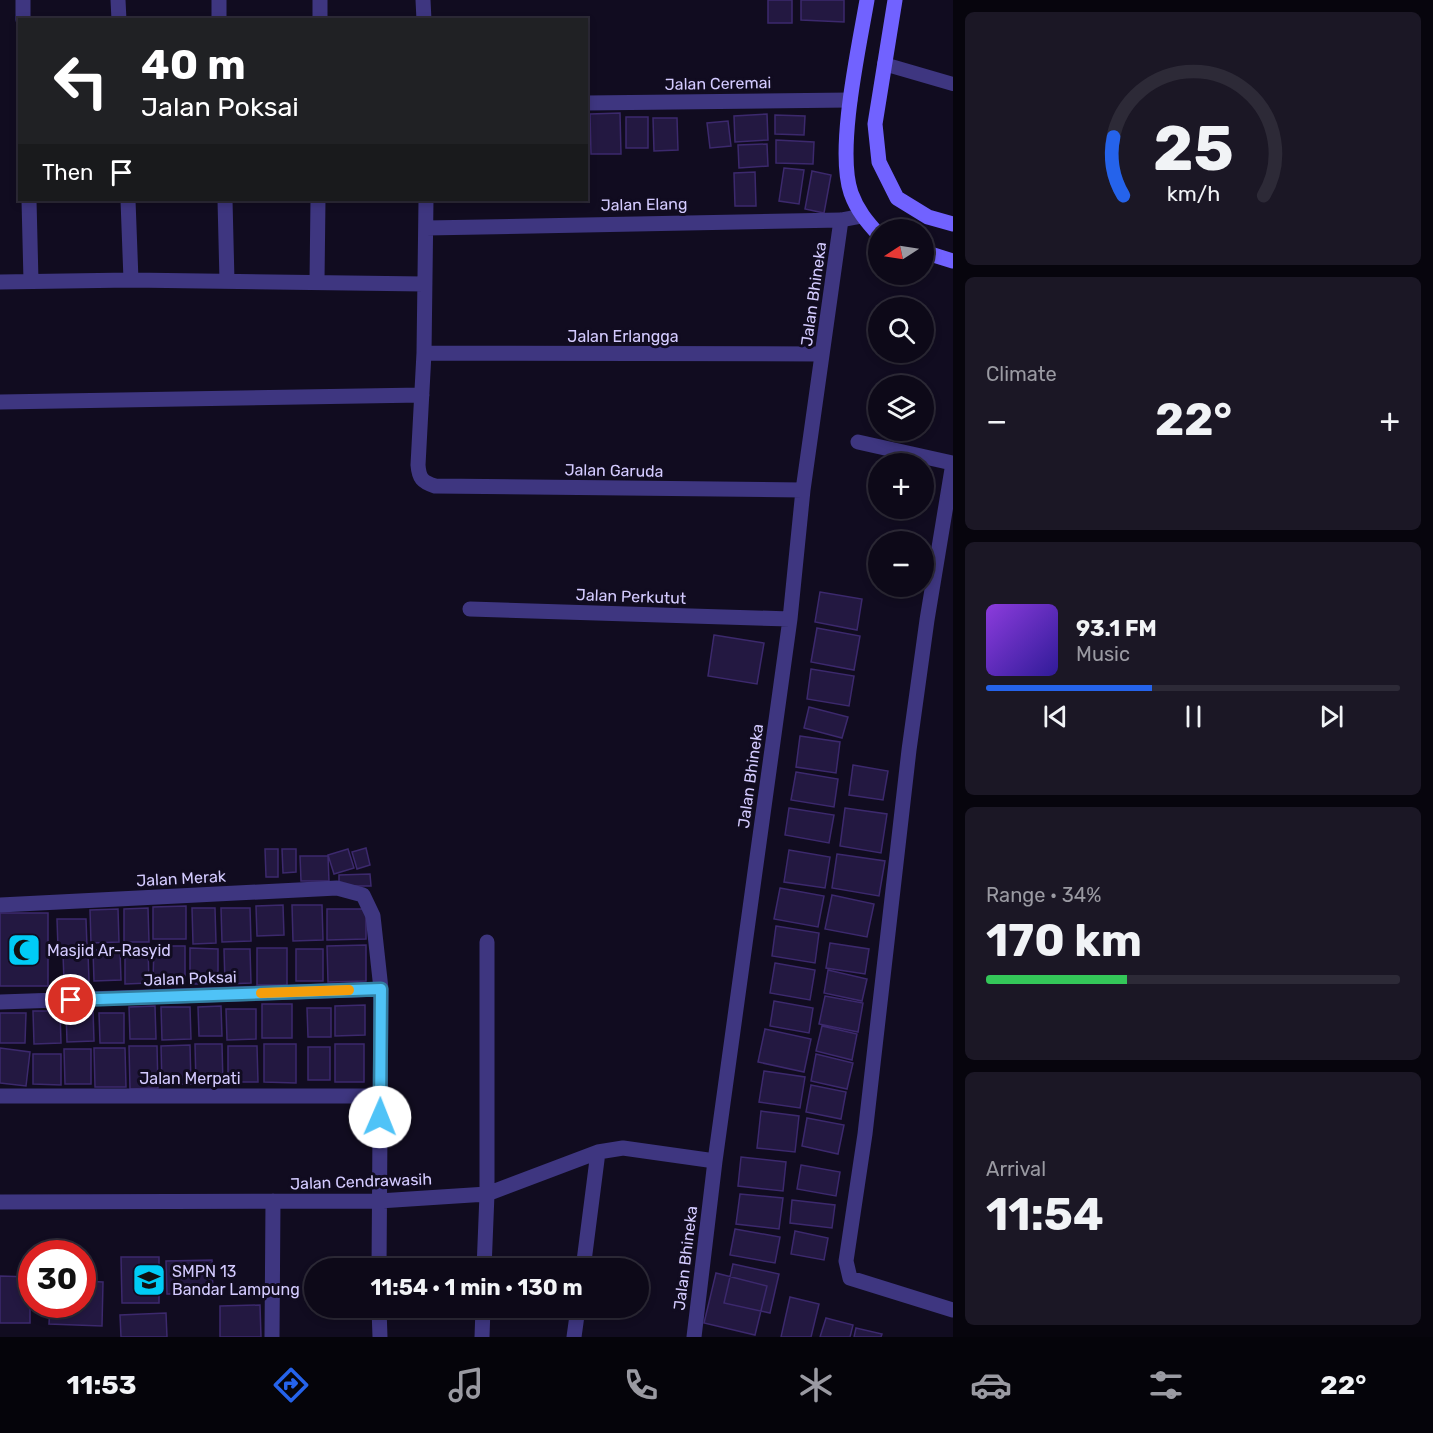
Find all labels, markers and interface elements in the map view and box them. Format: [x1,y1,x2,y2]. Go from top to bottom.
text: 40 m [141,40,246,90]
icon: left [42,42,120,120]
street label: Jalan Ceremai [665,73,772,94]
text: Jalan Poksai [141,91,299,123]
text: 25 [1153,112,1233,186]
icon: arrive [105,156,138,189]
text: Then [42,159,93,186]
text: km/h [1166,181,1220,206]
street label: Jalan Elang [600,194,688,215]
north arrow [868,219,934,285]
map controls [868,219,934,597]
street label: Jalan Bhineka [797,241,830,347]
button: search [868,297,934,363]
street label: Jalan Erlangga [567,327,679,346]
text: Climate [986,362,1057,386]
button: layers [868,375,934,441]
text: 22° [1155,393,1232,446]
text: − [986,401,1007,440]
text: + [1379,401,1400,440]
button: + [868,453,934,519]
street label: Jalan Garuda [564,460,664,481]
button: − [868,531,934,597]
street label: Jalan Perkutut [575,585,687,608]
text: 93.1 FM [1076,615,1157,642]
text: Music [1076,642,1130,666]
icon: previous [1039,700,1072,733]
icon: pause [1177,700,1210,733]
icon: next [1315,700,1348,733]
street label: Jalan Bhineka [734,723,767,829]
street label: Jalan Merak [136,867,227,890]
text: Range · 34% [986,883,1101,907]
text: 170 km [986,914,1142,967]
mosque icon: Masjid Ar-Rasyid [6,932,42,968]
place label: Masjid Ar-Rasyid [47,941,171,960]
street label: Jalan Poksai [143,967,237,990]
pin [45,974,96,1025]
icon: arrive [54,983,87,1016]
street label: Jalan Merpati [139,1069,241,1088]
position arrow [348,1085,412,1149]
text: Arrival [986,1157,1046,1181]
street label: Jalan Cendrawasih [290,1170,432,1193]
text: 11:54 [986,1188,1104,1241]
street label: Jalan Bhineka [670,1205,701,1311]
speed limit sign: 30 [18,1240,96,1318]
school or university icon: SMPN 13 Bandar Lampung [131,1262,167,1298]
place label: SMPN 13 Bandar Lampung [172,1262,300,1299]
text: 11:54 · 1 min · 130 m [370,1274,583,1301]
icon: directions [270,1364,312,1406]
icon: music [445,1364,487,1406]
icon: phone [620,1364,662,1406]
icon: climate [795,1364,837,1406]
icon: car [970,1364,1012,1406]
icon: filters [1145,1364,1187,1406]
text: 11:53 [67,1369,137,1401]
text: 22° [1320,1369,1366,1401]

